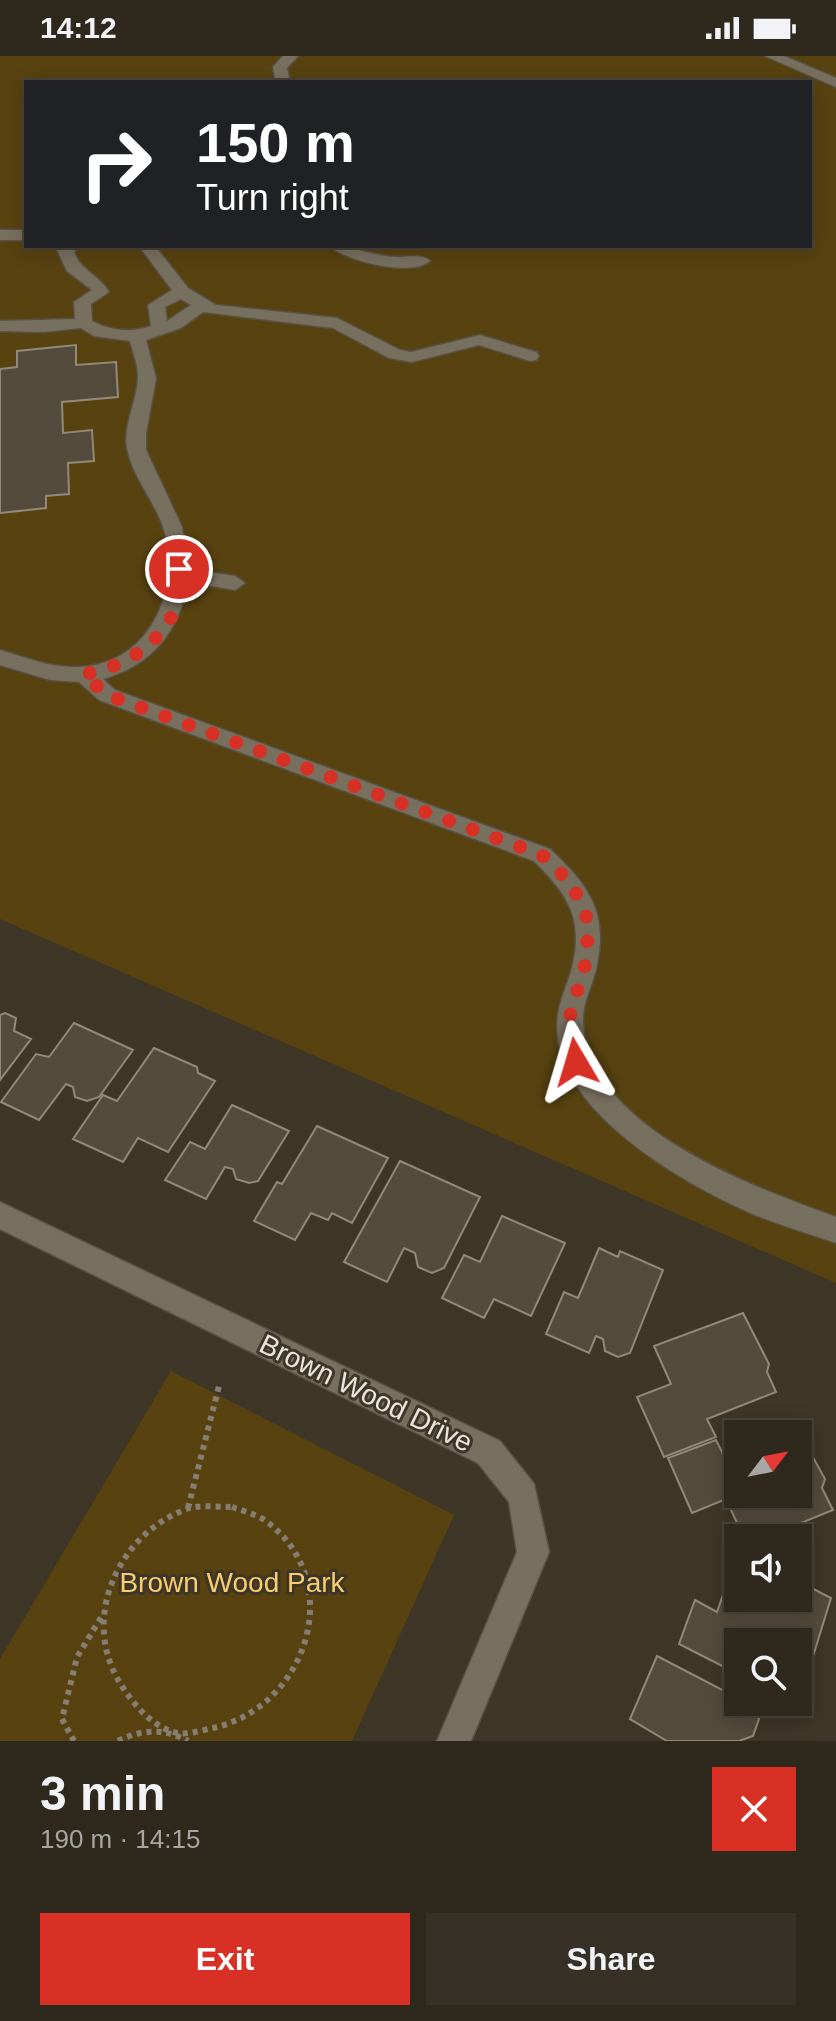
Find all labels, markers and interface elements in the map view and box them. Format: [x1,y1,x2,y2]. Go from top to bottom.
text: 14:12 [40,11,117,44]
text: 150 m [196,111,355,174]
icon: right [64,112,168,216]
text: Turn right [196,177,349,218]
pin [145,535,213,603]
icon: arrive [157,547,201,591]
position arrow [534,1020,618,1104]
street label: Brown Wood Drive [255,1328,477,1458]
north arrow [724,1420,812,1508]
map controls [724,1420,812,1716]
button: sound [724,1524,812,1612]
park label: Brown Wood Park [119,1567,346,1598]
button: search [724,1628,812,1716]
text: 3 min [40,1767,165,1820]
button: close [712,1767,796,1851]
text: 190 m · 14:15 [40,1824,200,1854]
button: Exit [40,1913,410,2005]
button: Share [426,1913,796,2005]

